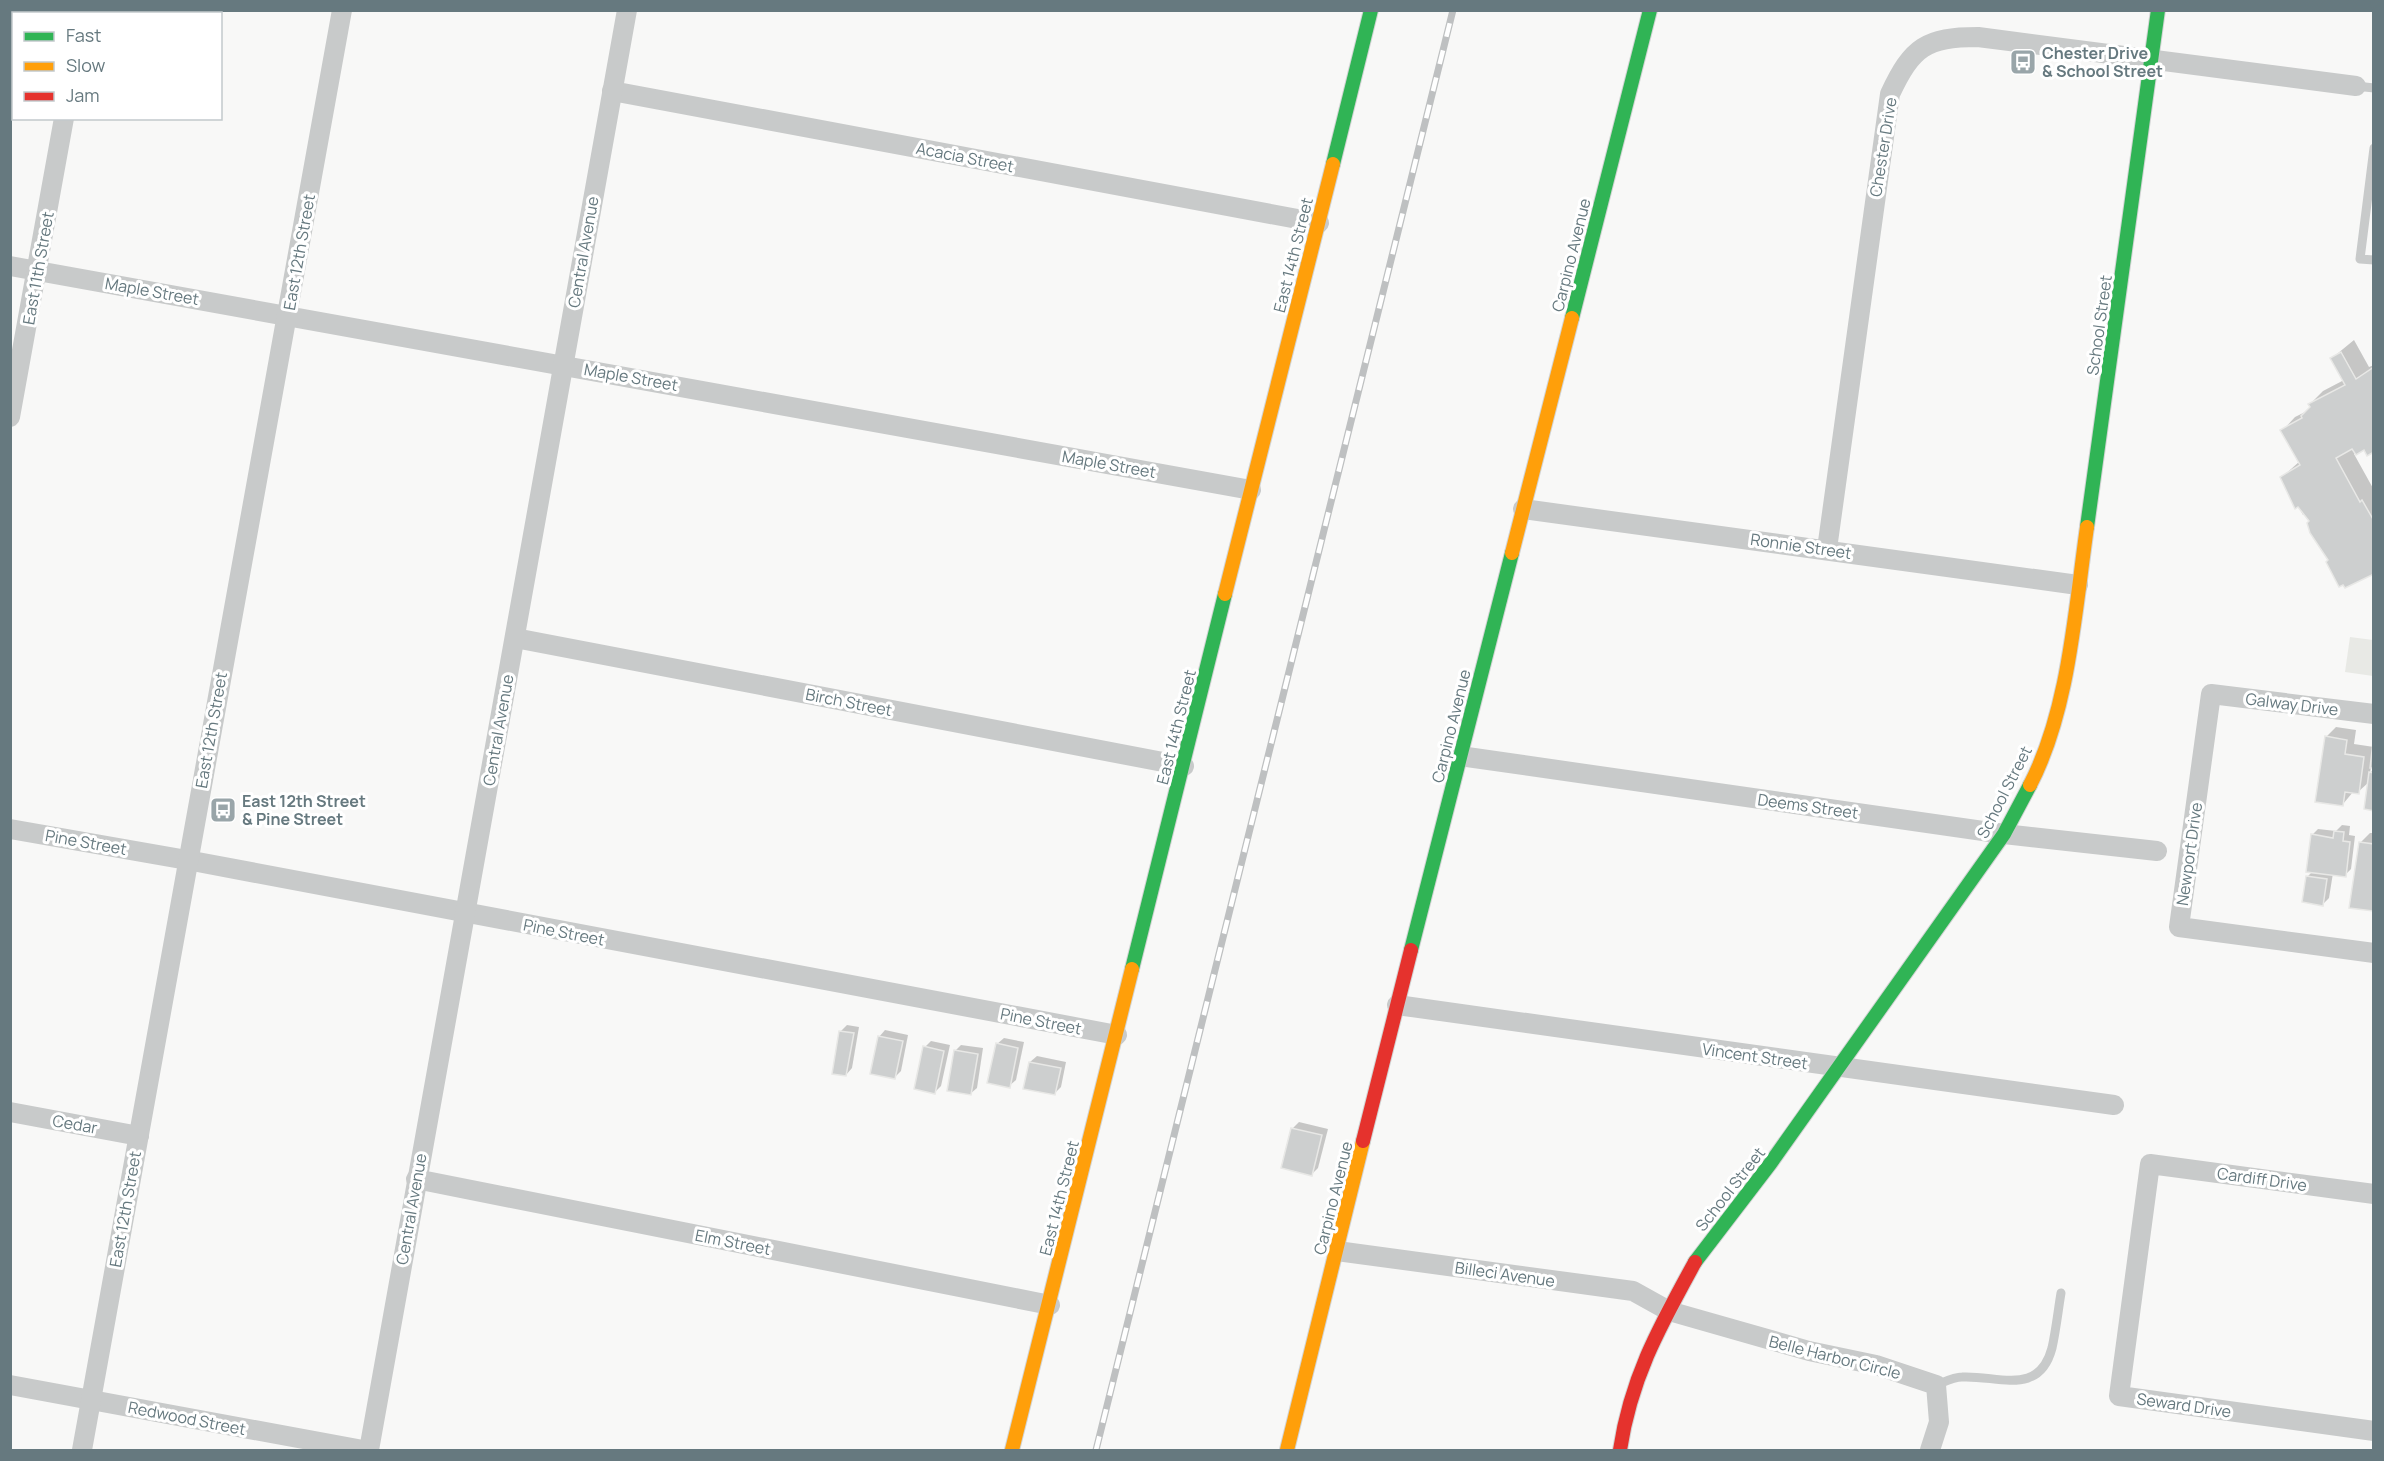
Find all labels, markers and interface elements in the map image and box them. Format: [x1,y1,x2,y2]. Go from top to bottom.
legend [12,12,222,120]
text: Fast [66,23,101,47]
place label: Chester Drive & School Street [2042,42,2163,82]
bus stop icon: Chester Drive & School Street [2008,47,2038,77]
text: Slow [66,53,106,77]
text: Jam [66,83,100,107]
street label: Chester Drive [1864,96,1902,198]
street label: Acacia Street [914,137,1016,177]
street label: East 12th Street [278,192,320,312]
street label: Central Avenue [562,195,604,309]
street label: East 14th Street [1268,195,1318,315]
street label: Carpino Avenue [1546,196,1596,314]
street label: East 11th Street [17,210,59,326]
street label: Maple Street [103,272,201,310]
street label: School Street [2081,273,2117,377]
street label: Maple Street [582,358,680,396]
street label: Maple Street [1060,445,1158,483]
street label: Ronnie Street [1749,528,1853,564]
street label: East 14th Street [1151,667,1201,787]
street label: Carpino Avenue [1426,667,1476,785]
street label: East 12th Street [190,670,232,790]
street label: Central Avenue [477,673,519,787]
street label: Birch Street [804,683,894,721]
street label: Galway Drive [2244,687,2340,721]
street label: School Street [1971,742,2037,842]
street label: Deems Street [1756,788,1860,824]
place label: East 12th Street & Pine Street [242,790,366,830]
bus stop icon: East 12th Street & Pine Street [208,795,238,825]
street label: Newport Drive [2171,801,2207,907]
street label: Pine Street [44,824,128,860]
street label: Pine Street [521,913,607,951]
street label: Pine Street [998,1002,1084,1040]
street label: Vincent Street [1701,1038,1809,1074]
street label: Cedar [51,1109,99,1139]
street label: East 14th Street [1034,1138,1084,1258]
street label: Carpino Avenue [1308,1139,1358,1257]
street label: School Street [1690,1142,1770,1236]
street label: East 12th Street [104,1149,146,1269]
street label: Central Avenue [390,1152,432,1266]
street label: Cardiff Drive [2216,1162,2308,1196]
street label: Elm Street [693,1224,773,1260]
street label: Billeci Avenue [1454,1256,1556,1292]
street label: Belle Harbor Circle [1767,1330,1903,1384]
street label: Seward Drive [2135,1387,2233,1423]
street label: Redwood Street [126,1396,248,1440]

